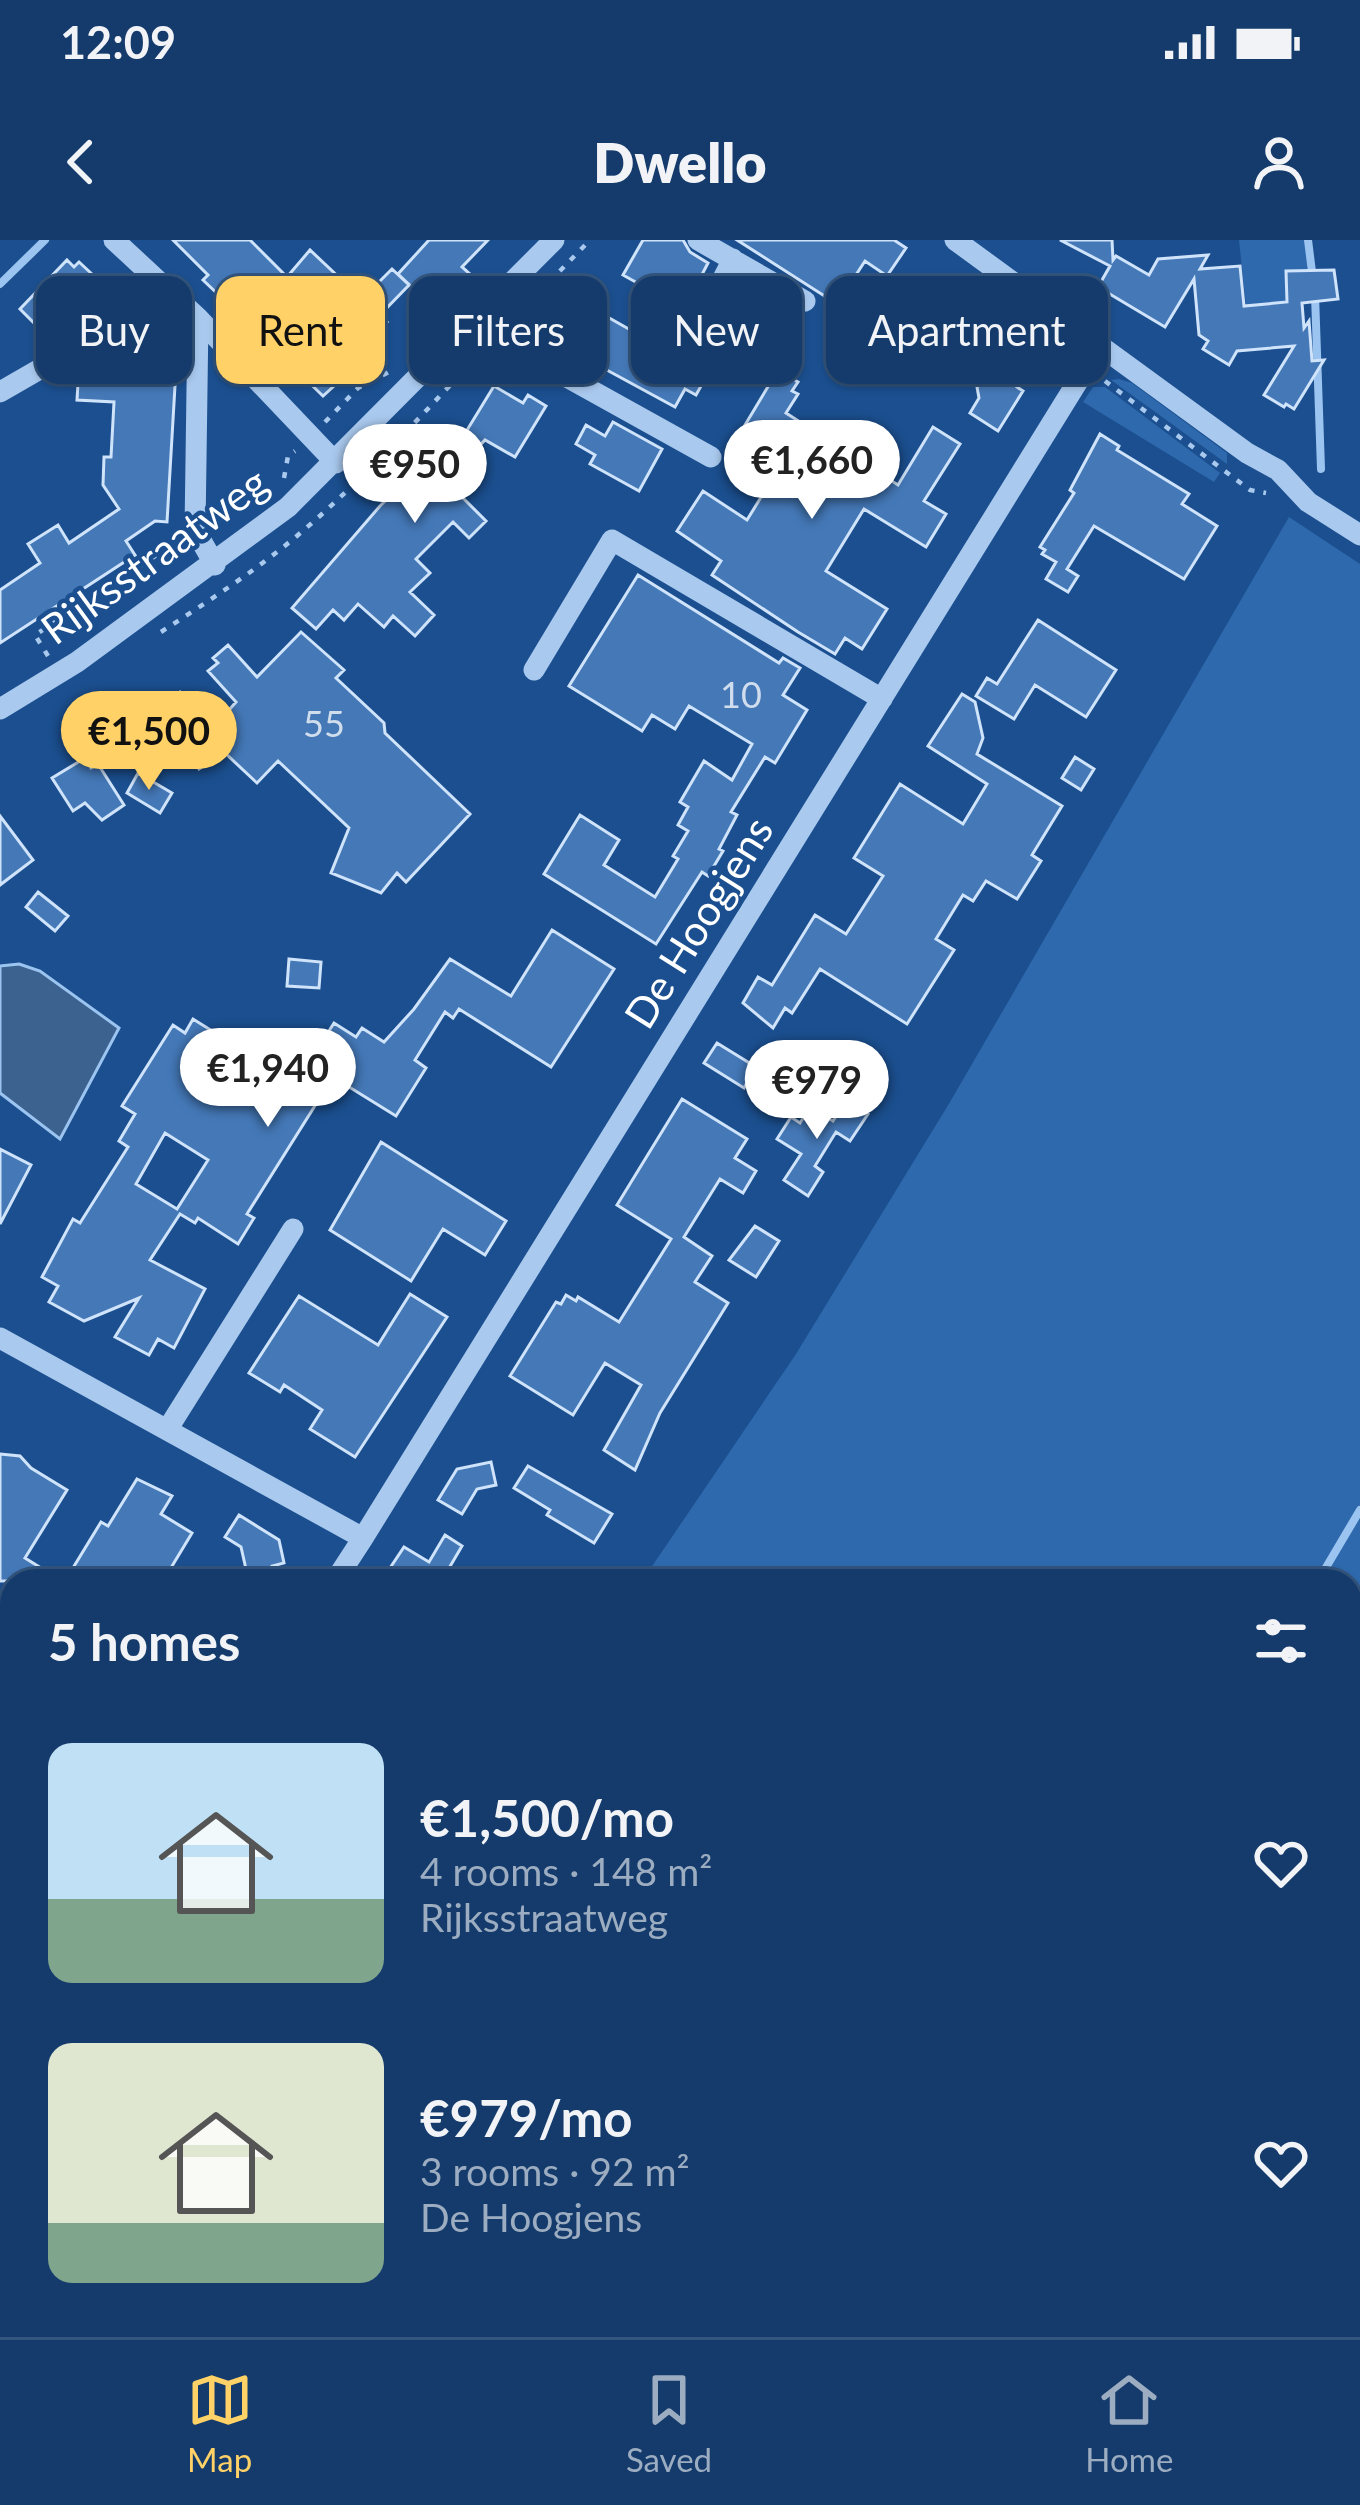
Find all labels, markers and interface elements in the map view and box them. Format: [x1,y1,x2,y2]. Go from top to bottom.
text: 12:09 [60,15,176,69]
icon: back [48,129,114,195]
icon: person [1246,129,1312,195]
text: Dwello [593,130,767,195]
chip: Buy [36,276,192,384]
chip: Rent [216,276,385,384]
chip: Filters [409,276,607,384]
chip: New [631,276,802,384]
chip: Apartment [826,276,1108,384]
pin: €1,660 [714,420,910,522]
pin: €950 [344,424,486,526]
text: €1,660 [751,436,873,482]
text: €950 [370,440,460,486]
street label: Rijksstraatweg [31,456,277,654]
house number: 10 [720,672,762,716]
pin: €1,500 [51,691,247,793]
house number: 55 [303,701,345,745]
text: €1,500 [88,707,210,753]
street label: De Hoogjens [613,807,783,1037]
pin: €1,940 [170,1028,366,1130]
pin: €979 [746,1040,888,1142]
text: €1,940 [207,1044,329,1090]
text: €979 [772,1056,862,1102]
icon: filters [1248,1608,1314,1674]
text: 5 homes [48,1611,240,1672]
text: €1,500/mo [420,1787,674,1848]
icon: home [144,1791,288,1935]
icon: heart [1248,1830,1314,1896]
text: 4 rooms · 148 m² [420,1848,712,1894]
text: Rijksstraatweg [420,1894,668,1940]
text: €979/mo [420,2087,633,2148]
icon: home [144,2091,288,2235]
icon: heart [1248,2130,1314,2196]
text: 3 rooms · 92 m² [420,2148,690,2194]
text: De Hoogjens [420,2194,642,2240]
tab: Map [187,2367,253,2479]
tab: Saved [626,2367,712,2479]
tab: Home [1085,2367,1173,2479]

